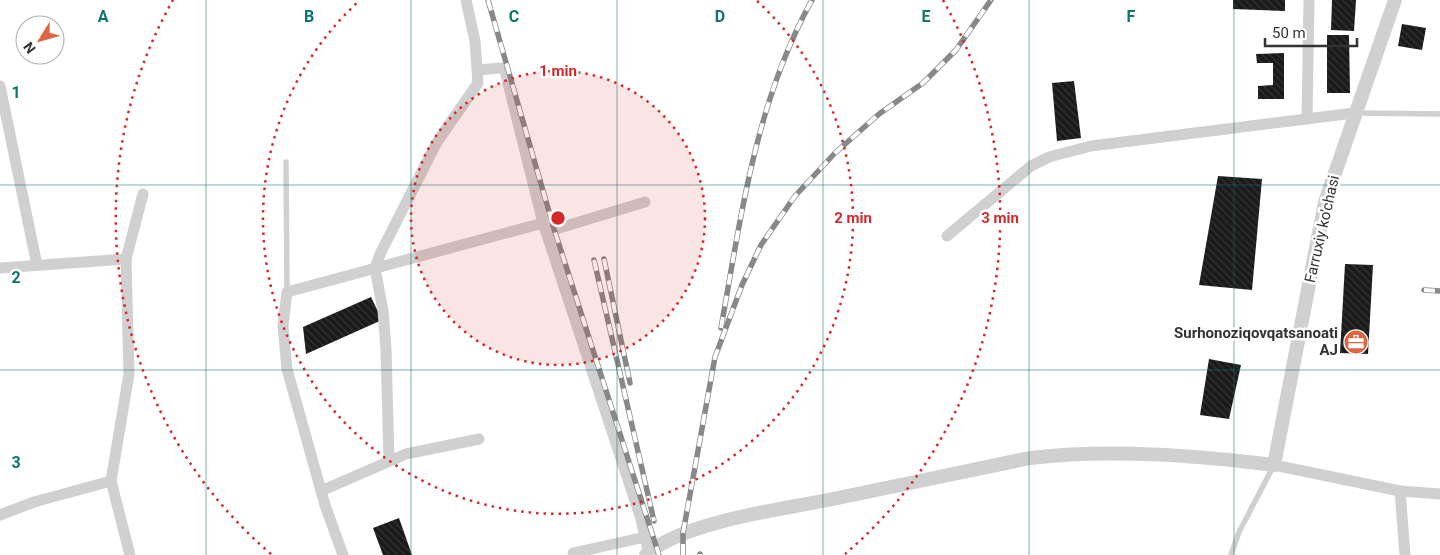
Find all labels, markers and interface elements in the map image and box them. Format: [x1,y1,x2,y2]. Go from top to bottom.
text: A [98,7,109,26]
text: B [304,7,314,26]
text: C [509,7,519,26]
text: D [715,7,725,26]
text: E [922,7,931,26]
text: F [1127,7,1136,26]
north arrow [15,15,65,65]
scale bar [1265,15,1358,47]
text: 50 m [1272,24,1306,42]
text: N [20,39,39,57]
text: 1 min [539,62,577,80]
text: 1 [11,83,21,102]
street label: Farruxiy ko'chasi [1301,174,1343,284]
centre of rings [549,209,567,227]
text: 2 min [834,209,872,227]
text: 3 min [981,209,1019,227]
text: 2 [11,268,21,287]
place label: Surhonoziqovqatsanoati AJ [1174,324,1338,359]
office icon: Surhonoziqovqatsanoati AJ [1343,329,1369,355]
text: 3 [11,453,21,472]

